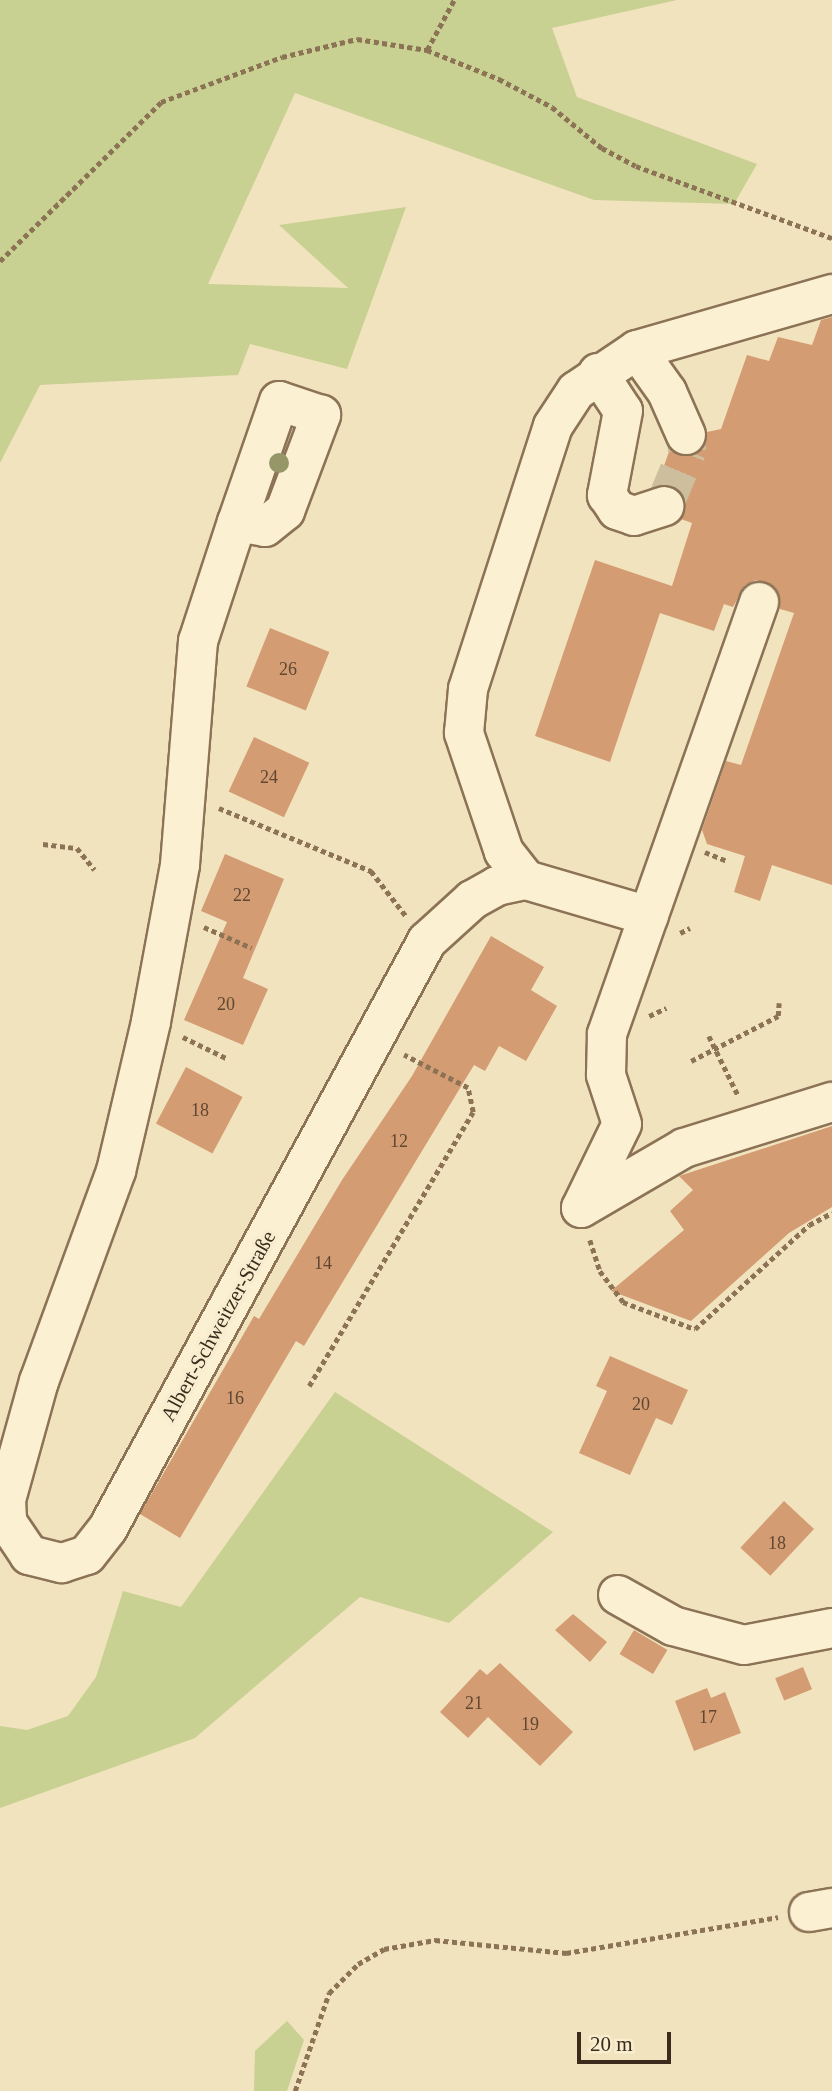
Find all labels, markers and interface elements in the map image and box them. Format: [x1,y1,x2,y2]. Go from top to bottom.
house number: 26 [279,658,297,680]
house number: 24 [260,766,278,788]
house number: 22 [233,884,251,906]
house number: 20 [217,993,235,1015]
house number: 18 [191,1099,209,1121]
house number: 12 [390,1130,408,1152]
street label: Albert-Schweitzer-Straße [155,1226,281,1426]
house number: 14 [314,1252,332,1274]
house number: 16 [226,1387,244,1409]
house number: 20 [632,1393,650,1415]
house number: 18 [768,1532,786,1554]
house number: 21 [465,1692,483,1714]
house number: 17 [699,1706,717,1728]
house number: 19 [521,1713,539,1735]
scale bar [580,2018,674,2062]
text: 20 m [590,2032,633,2056]

